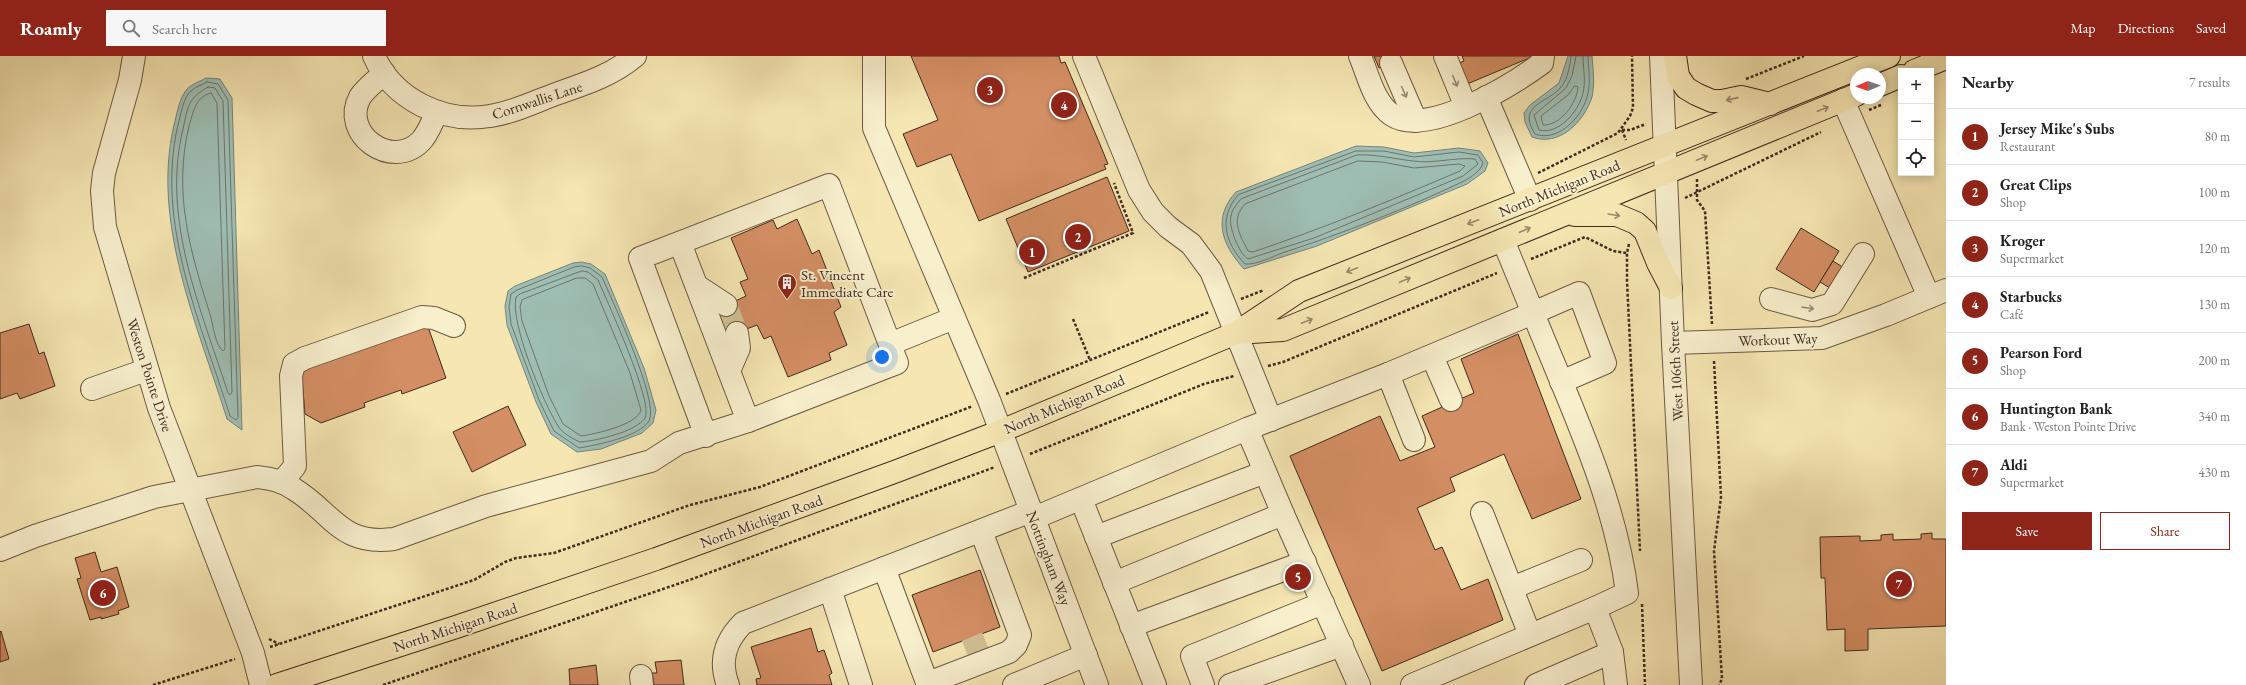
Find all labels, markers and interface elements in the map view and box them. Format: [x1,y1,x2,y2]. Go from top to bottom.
search box [106,10,386,46]
text: Roamly [20,16,82,41]
icon: search [120,17,142,39]
text: Search here [152,19,217,38]
text: Map [2070,19,2096,37]
text: Directions [2118,19,2174,37]
text: Saved [2196,19,2226,37]
north arrow [1850,68,1886,104]
map controls [1898,68,1934,176]
button: + [1898,68,1934,104]
text: Nearby [1962,71,2014,93]
text: 7 results [2189,74,2230,91]
pin: 3 [977,75,1003,105]
one-way arrow [1452,75,1460,87]
street label: Cornwallis Lane [489,76,585,124]
one-way arrow [1400,85,1408,97]
pin: 4 [1051,90,1077,120]
one-way arrow [1726,95,1739,103]
one-way arrow [1816,104,1828,112]
button: − [1898,104,1934,140]
text: Jersey Mike's Subs [2000,119,2114,138]
text: 1 [1972,128,1978,145]
text: 80 m [2205,128,2230,145]
text: Restaurant [2000,138,2055,155]
button: locate [1898,140,1934,176]
one-way arrow [1696,154,1708,162]
street label: North Michigan Road [1496,155,1623,221]
text: Great Clips [2000,175,2072,194]
text: 2 [1972,184,1978,201]
text: 100 m [2199,184,2230,201]
text: Shop [2000,194,2026,211]
one-way arrow [1608,211,1621,219]
one-way arrow [1467,219,1479,227]
pin: 2 [1065,222,1091,252]
one-way arrow [1519,226,1531,233]
text: Kroger [2000,231,2045,250]
pin: 1 [1019,237,1045,267]
text: 3 [1972,240,1978,257]
text: 120 m [2199,240,2230,257]
text: Supermarket [2000,250,2064,267]
place label: St. Vincent Immediate Care [801,265,894,301]
one-way arrow [1346,266,1358,274]
building icon: St. Vincent Immediate Care [776,272,798,300]
one-way arrow [1399,276,1411,284]
text: Starbucks [2000,287,2062,306]
text: 4 [1972,296,1978,313]
text: 130 m [2199,296,2230,313]
one-way arrow [1802,304,1815,312]
text: Café [2000,306,2023,323]
street label: Weston Pointe Drive [123,316,177,434]
one-way arrow [1300,316,1312,324]
street label: West 106th Street [1663,320,1687,422]
street label: Workout Way [1738,328,1818,350]
text: Pearson Ford [2000,343,2082,362]
your location [872,347,892,367]
text: 5 [1972,352,1978,369]
text: 200 m [2199,352,2230,369]
text: Shop [2000,362,2026,379]
street label: North Michigan Road [1001,370,1128,438]
text: Huntington Bank [2000,399,2112,418]
text: 6 [1972,408,1978,425]
text: 340 m [2199,408,2230,425]
text: Bank · Weston Pointe Drive [2000,418,2136,435]
text: Aldi [2000,455,2028,474]
text: 7 [1972,464,1978,481]
text: 430 m [2199,464,2230,481]
text: Supermarket [2000,474,2064,491]
street label: North Michigan Road [697,490,825,552]
street label: Nottingham Way [1022,508,1076,608]
button: Save [1962,512,2092,550]
button: Share [2100,512,2230,550]
pin: 5 [1285,562,1311,592]
pin: 7 [1886,569,1912,599]
pin: 6 [90,578,116,608]
street label: North Michigan Road [391,598,520,656]

